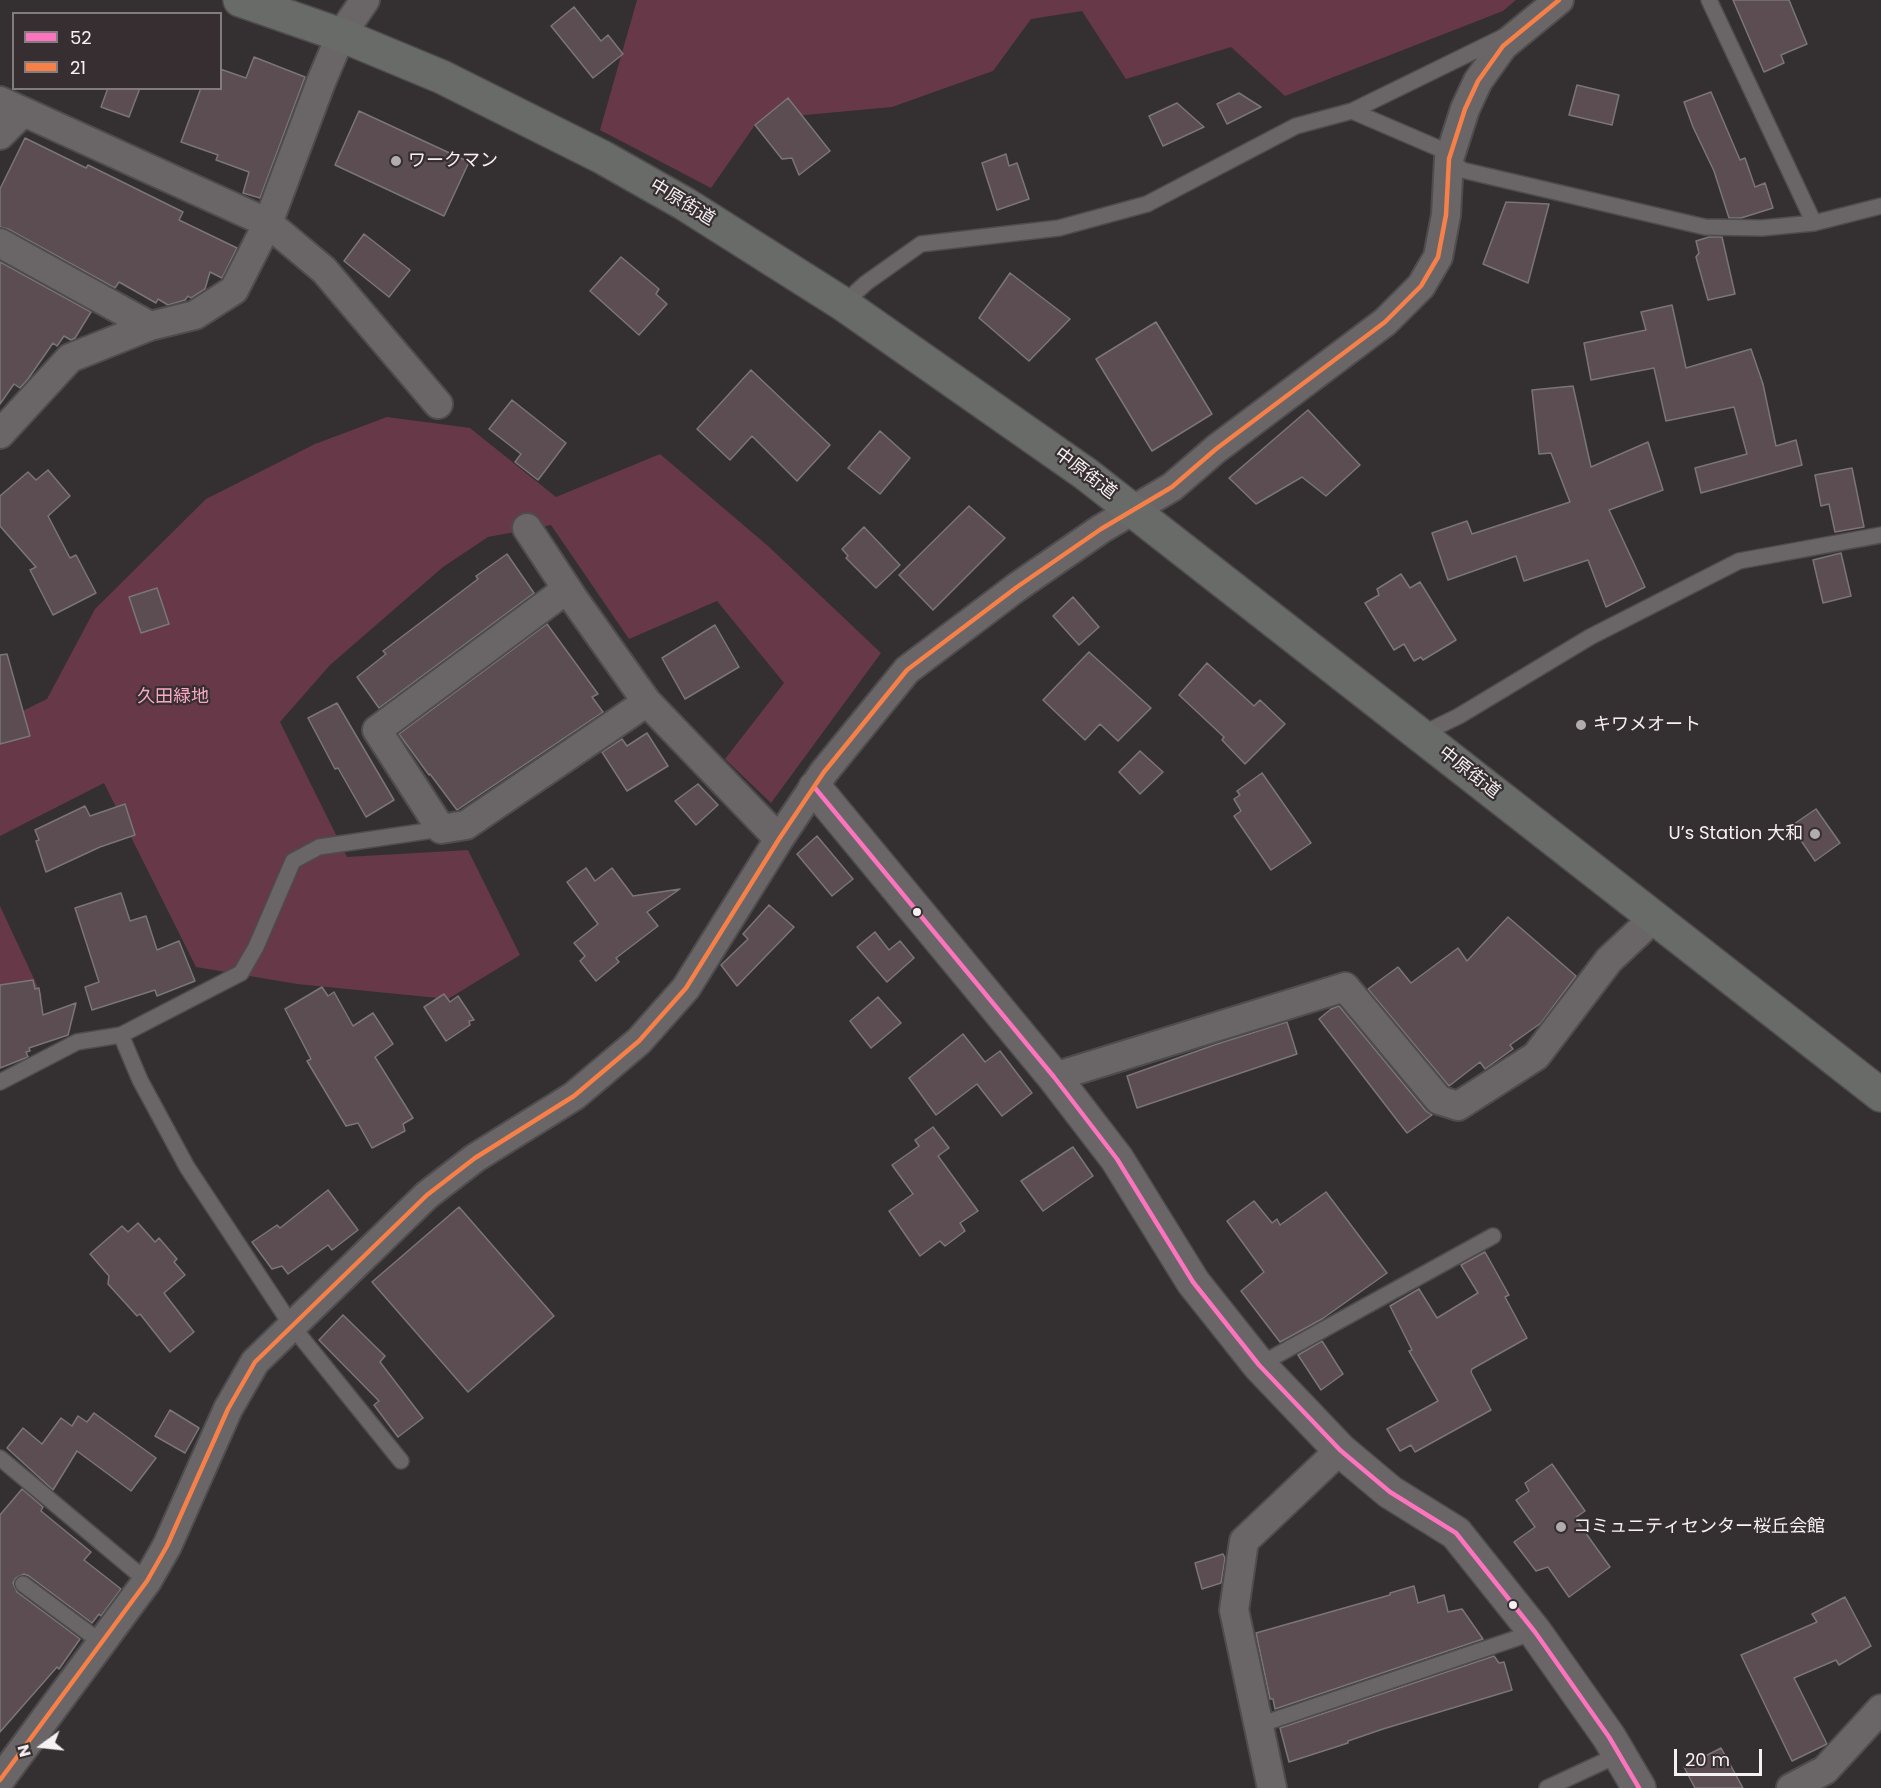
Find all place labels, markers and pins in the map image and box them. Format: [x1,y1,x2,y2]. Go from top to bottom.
place label: ワークマン [408,150,498,172]
marker: ワークマン [389,154,403,168]
place label: キワメオート [1593,714,1701,736]
marker: キワメオート [1574,718,1588,732]
place label: U’s Station 大和 [1669,823,1803,845]
marker: U’s Station 大和 [1808,827,1822,841]
unlabelled marker [911,906,923,918]
place label: コミュニティセンター桜丘会館 [1573,1516,1825,1538]
marker: コミュニティセンター桜丘会館 [1554,1520,1568,1534]
unlabelled marker [1507,1599,1519,1611]

